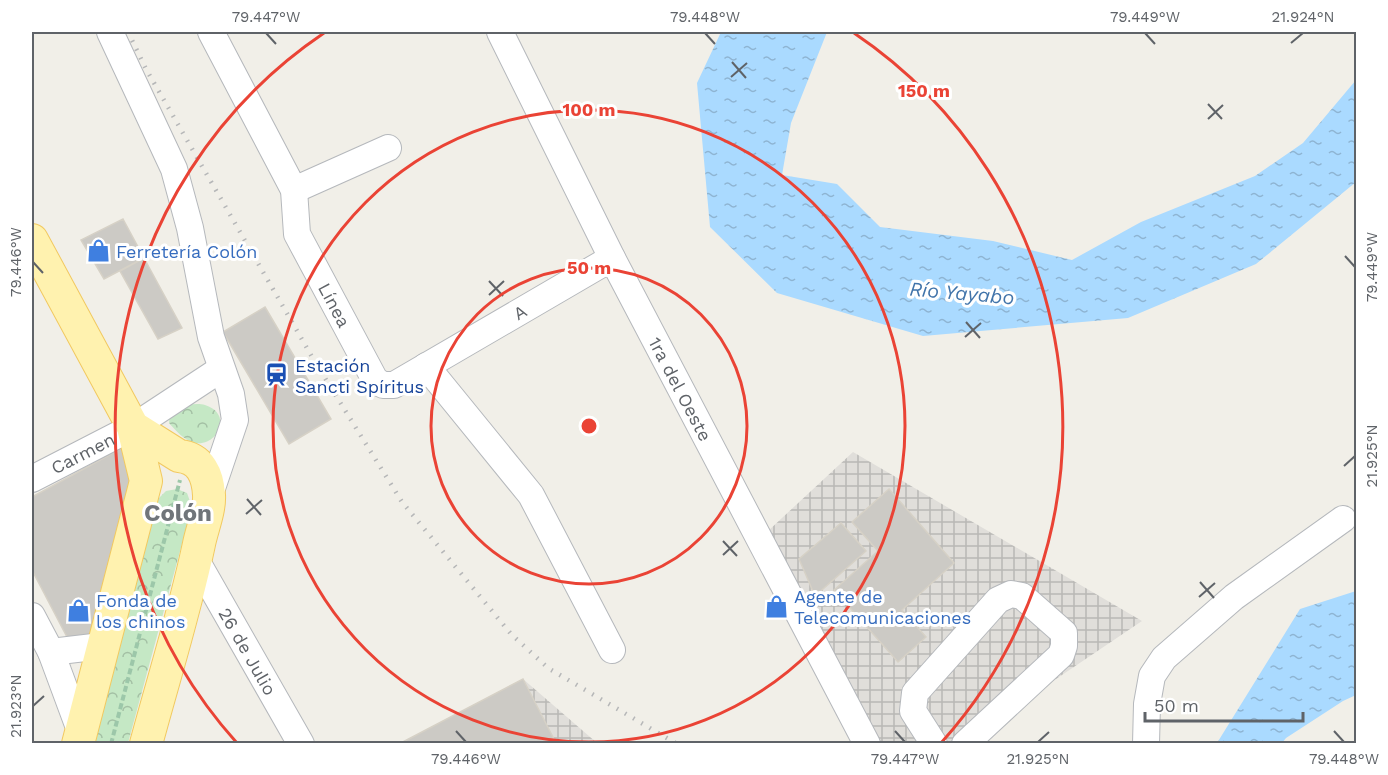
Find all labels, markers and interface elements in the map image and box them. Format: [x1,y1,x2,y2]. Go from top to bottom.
text: 79.447°W [232,8,300,26]
text: 79.448°W [670,8,740,26]
text: 79.449°W [1110,8,1180,26]
text: 21.924°N [1271,8,1335,26]
text: 150 m [898,80,950,101]
text: 100 m [562,99,616,120]
text: 79.446°W [7,227,25,297]
text: 79.449°W [1363,232,1381,302]
shop icon: Ferretería Colón [85,238,111,264]
place label: Ferretería Colón [116,241,257,262]
text: 50 m [567,257,611,278]
water label: Río Yayabo [909,276,1015,310]
street label: Línea [314,279,355,331]
street label: A [509,300,530,324]
street label: 1ra del Oeste [645,333,716,444]
place label: Estación Sancti Spíritus [295,355,424,397]
station icon: Estación Sancti Spíritus [264,362,290,388]
centre of rings [579,416,599,436]
text: 21.925°N [1363,424,1381,488]
street label: Carmen [47,428,118,478]
district label: Colón [144,499,212,527]
place label: Agente de Telecomunicaciones [794,586,971,628]
place label: Fonda de los chinos [96,590,185,632]
shop icon: Agente de Telecomunicaciones [763,593,789,619]
shop icon: Fonda de los chinos [65,597,91,623]
street label: 26 de Julio [215,604,281,699]
text: 21.923°N [7,674,25,738]
scale bar [1145,685,1302,723]
text: 50 m [1154,695,1199,716]
text: 79.446°W [431,750,501,768]
text: 79.447°W [871,750,939,768]
text: 21.925°N [1006,750,1070,768]
text: 79.448°W [1309,750,1379,768]

